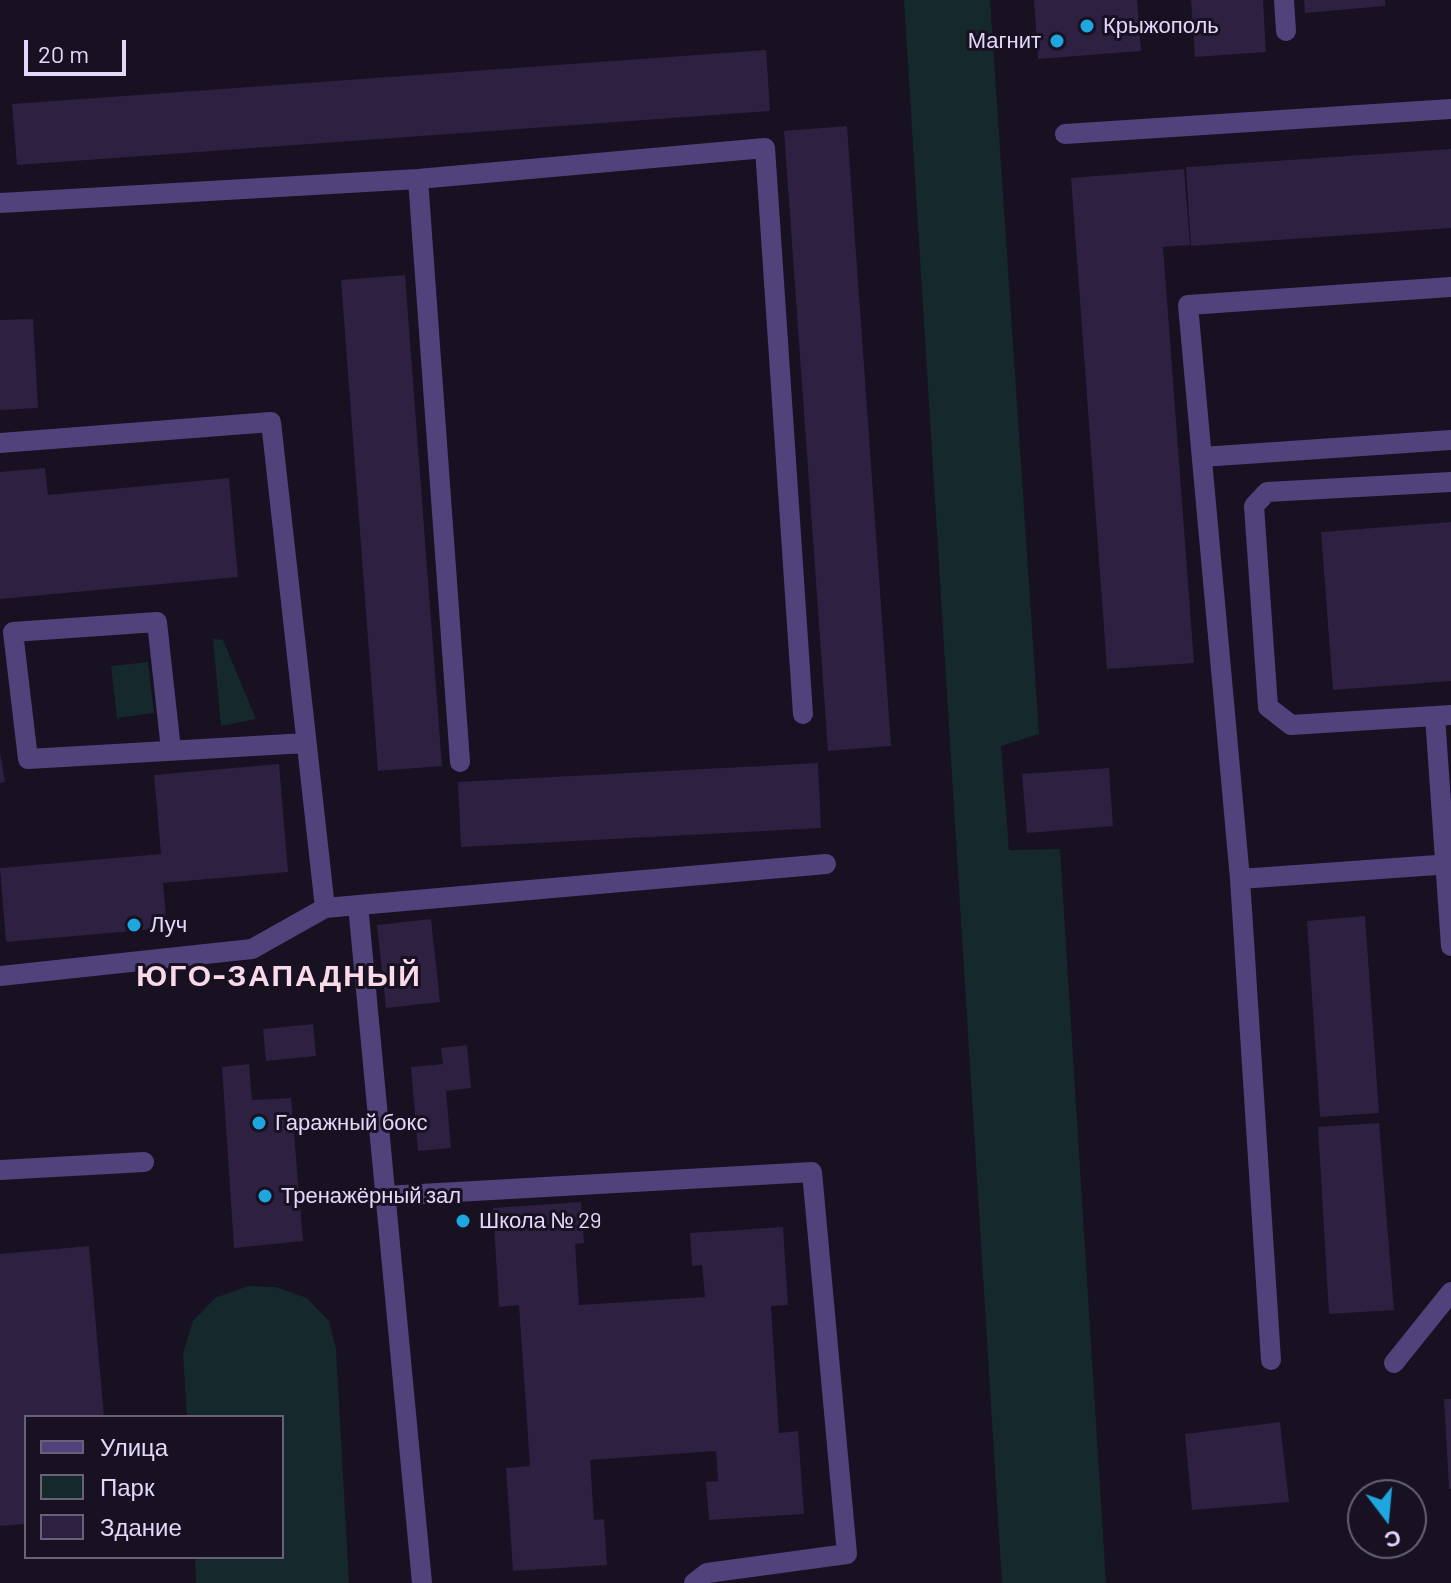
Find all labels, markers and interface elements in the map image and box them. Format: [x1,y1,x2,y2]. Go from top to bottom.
place label: Крыжополь [1103,13,1219,39]
marker: Крыжополь [1078,17,1096,35]
scale bar [28,24,130,74]
place label: Магнит [968,28,1041,54]
marker: Магнит [1048,32,1066,50]
text: 20 m [38,39,89,68]
place label: Луч [150,912,187,938]
marker: Луч [125,916,143,934]
district label: ЮГО-ЗАПАДНЫЙ [136,958,422,994]
place label: Гаражный бокс [275,1110,427,1136]
marker: Гаражный бокс [250,1114,268,1132]
place label: Тренажёрный зал [281,1183,461,1209]
marker: Тренажёрный зал [256,1187,274,1205]
place label: Школа № 29 [479,1208,602,1234]
marker: Школа № 29 [454,1212,472,1230]
legend [24,1415,284,1559]
text: Улица [100,1432,168,1461]
text: Парк [100,1472,154,1501]
north arrow [1347,1479,1427,1559]
text: Здание [100,1512,182,1541]
text: С [1382,1525,1404,1555]

